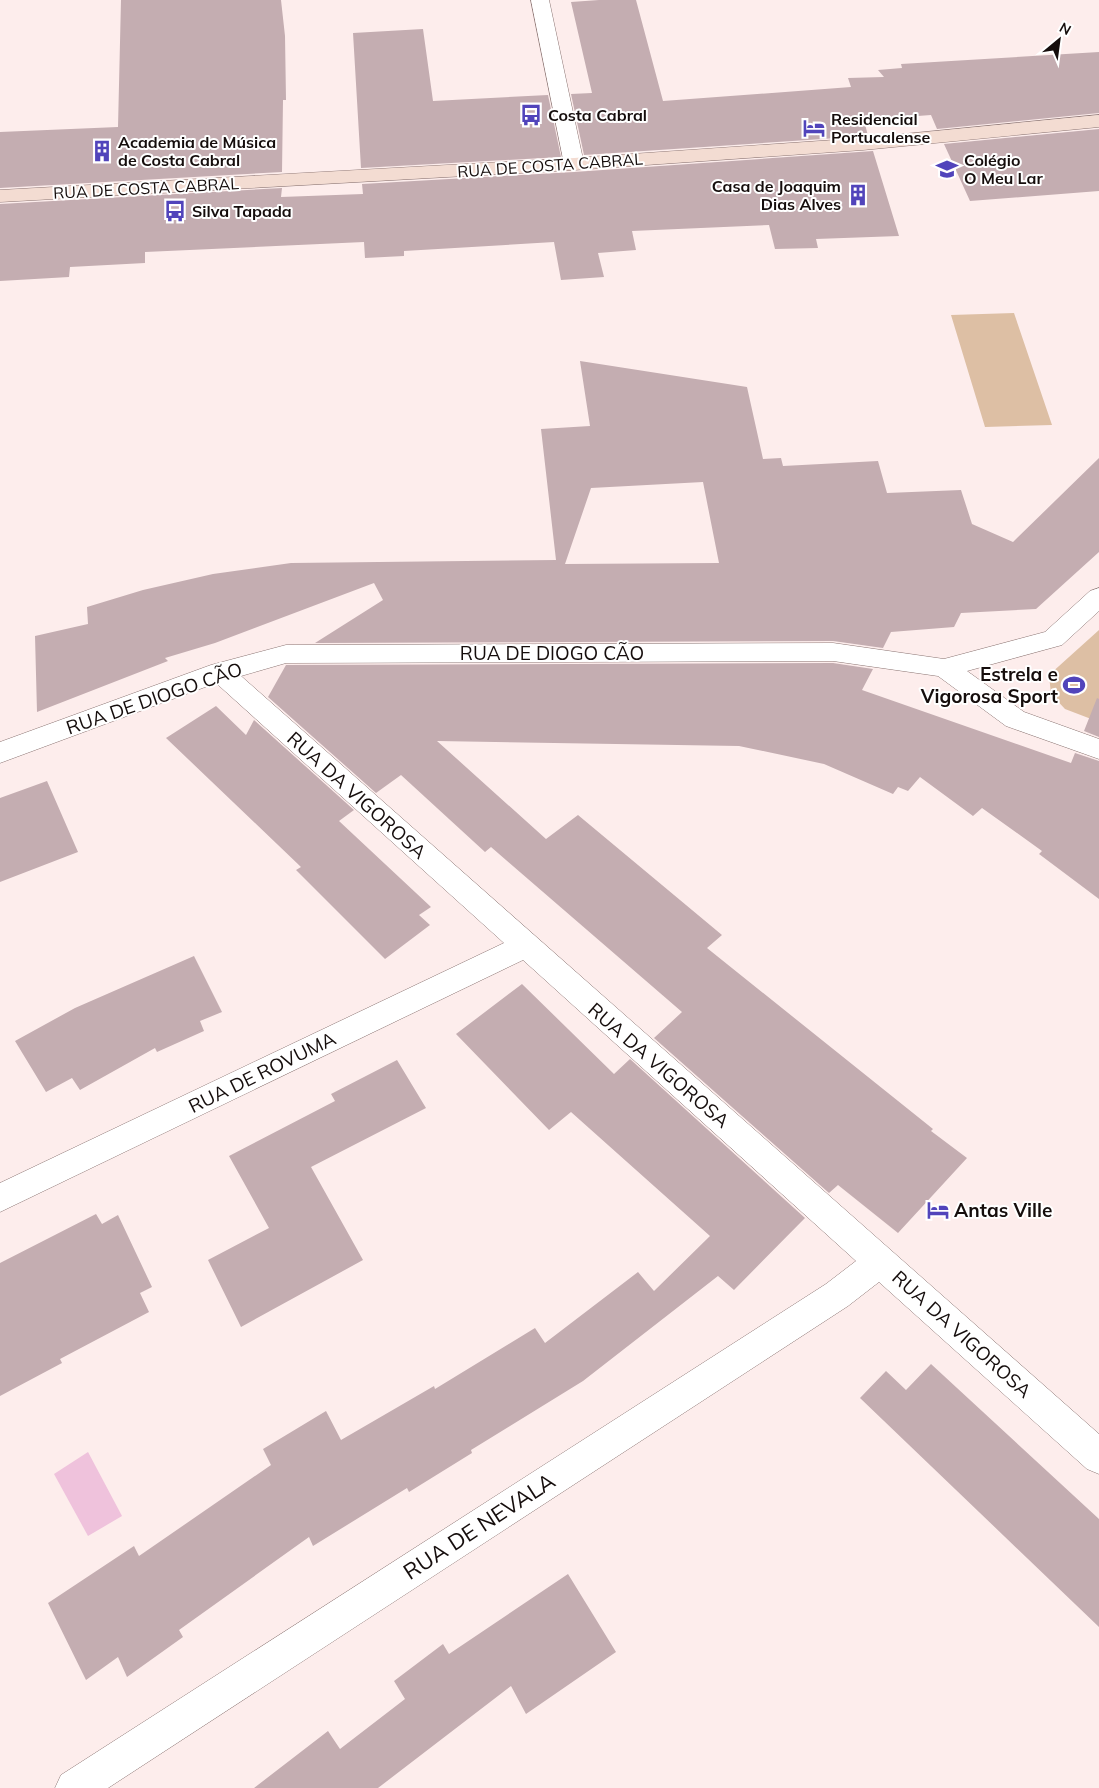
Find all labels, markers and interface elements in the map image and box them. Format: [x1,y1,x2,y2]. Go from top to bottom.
north arrow [1034,15,1084,65]
text: N [1056,18,1074,39]
bus stop icon: Costa Cabral [518,102,544,128]
place label: Costa Cabral [548,105,647,125]
place label: Residencial Portucalense [831,109,931,147]
hotel icon: Residencial Portucalense [801,115,827,141]
place label: Academia de Música de Costa Cabral [118,132,276,170]
building icon: Academia de Música de Costa Cabral [89,138,115,164]
street label: RUA DE COSTA CABRAL [457,149,644,181]
place label: Colégio O Meu Lar [964,150,1043,188]
school or university icon: Colégio O Meu Lar [934,156,960,182]
street label: RUA DE COSTA CABRAL [53,173,240,203]
place label: Casa de Joaquim Dias Alves [712,176,841,214]
building icon: Casa de Joaquim Dias Alves [845,182,871,208]
bus stop icon: Silva Tapada [162,198,188,224]
place label: Silva Tapada [192,201,292,221]
street label: RUA DE DIOGO CÃO [460,641,644,665]
street label: RUA DE DIOGO CÃO [63,657,245,739]
place label: Estrela e Vigorosa Sport [920,662,1058,708]
sports icon: Estrela e Vigorosa Sport [1061,672,1087,698]
street label: RUA DA VIGOROSA [282,726,432,864]
street label: RUA DA VIGOROSA [584,997,734,1133]
street label: RUA DE ROVUMA [184,1026,340,1118]
hotel icon: Antas Ville [925,1197,951,1223]
place label: Antas Ville [954,1198,1052,1222]
street label: RUA DA VIGOROSA [887,1265,1037,1403]
street label: RUA DE NEVALA [398,1466,560,1586]

